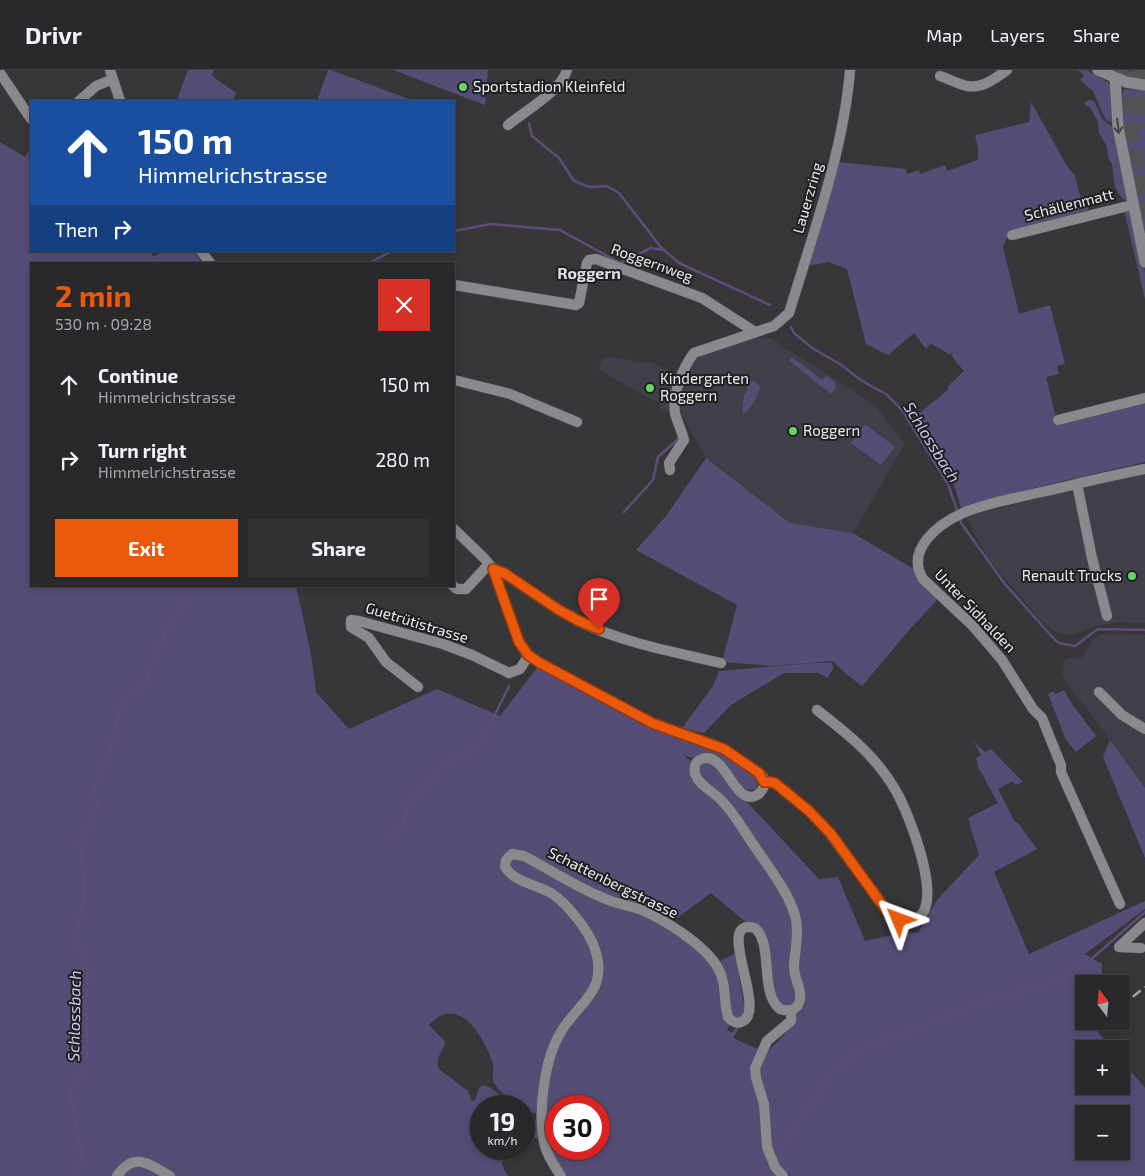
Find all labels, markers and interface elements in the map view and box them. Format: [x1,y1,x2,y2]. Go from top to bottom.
text: Drivr [25,20,82,49]
text: Map [926,24,962,46]
text: Layers [990,24,1045,46]
text: Share [1073,24,1120,46]
place label: Sportstadion Kleinfeld [473,77,625,95]
marker: Sportstadion Kleinfeld [457,81,469,93]
one-way arrow [1113,118,1123,134]
text: 150 m [138,119,233,161]
icon: ahead [55,120,120,185]
street label: Lauerzring [788,160,826,235]
text: Himmelrichstrasse [138,161,328,187]
street label: Schällenmatt [1022,184,1115,224]
icon: right [108,215,136,243]
text: Then [55,218,98,241]
street label: Roggernweg [609,239,696,285]
district label: Roggern [557,263,621,282]
text: 2 min [55,277,132,313]
button: close [378,279,430,331]
text: 530 m · 09:28 [55,314,152,333]
text: Continue [98,364,178,387]
place label: Kindergarten Roggern [660,369,749,404]
icon: ahead [55,371,83,399]
text: 150 m [380,373,430,396]
marker: Kindergarten Roggern [644,382,656,394]
text: Himmelrichstrasse [98,387,236,406]
water label: Schlossbach [900,398,965,485]
place label: Roggern [803,421,860,439]
marker: Roggern [787,425,799,437]
text: Turn right [98,439,186,462]
icon: right [55,446,83,474]
text: 280 m [375,448,430,471]
text: Himmelrichstrasse [98,462,236,481]
button: Exit [55,519,238,577]
button: Share [248,519,430,577]
street label: Unter Sidhalden [931,565,1020,656]
place label: Renault Trucks [1022,566,1122,584]
marker: Renault Trucks [1126,570,1138,582]
pin [578,578,620,629]
icon: arrive [585,585,613,613]
street label: Guetrütistrasse [364,598,471,646]
street label: Schattenbergstrasse [545,843,682,921]
position arrow [872,893,924,945]
water label: Schlossbach [63,970,84,1062]
north arrow [1075,975,1130,1030]
map controls [1075,975,1130,1160]
button: + [1075,1040,1130,1095]
speed limit sign: 30 [545,1095,610,1160]
button: − [1075,1105,1130,1160]
text: 19 [490,1106,515,1136]
text: km/h [488,1133,517,1147]

